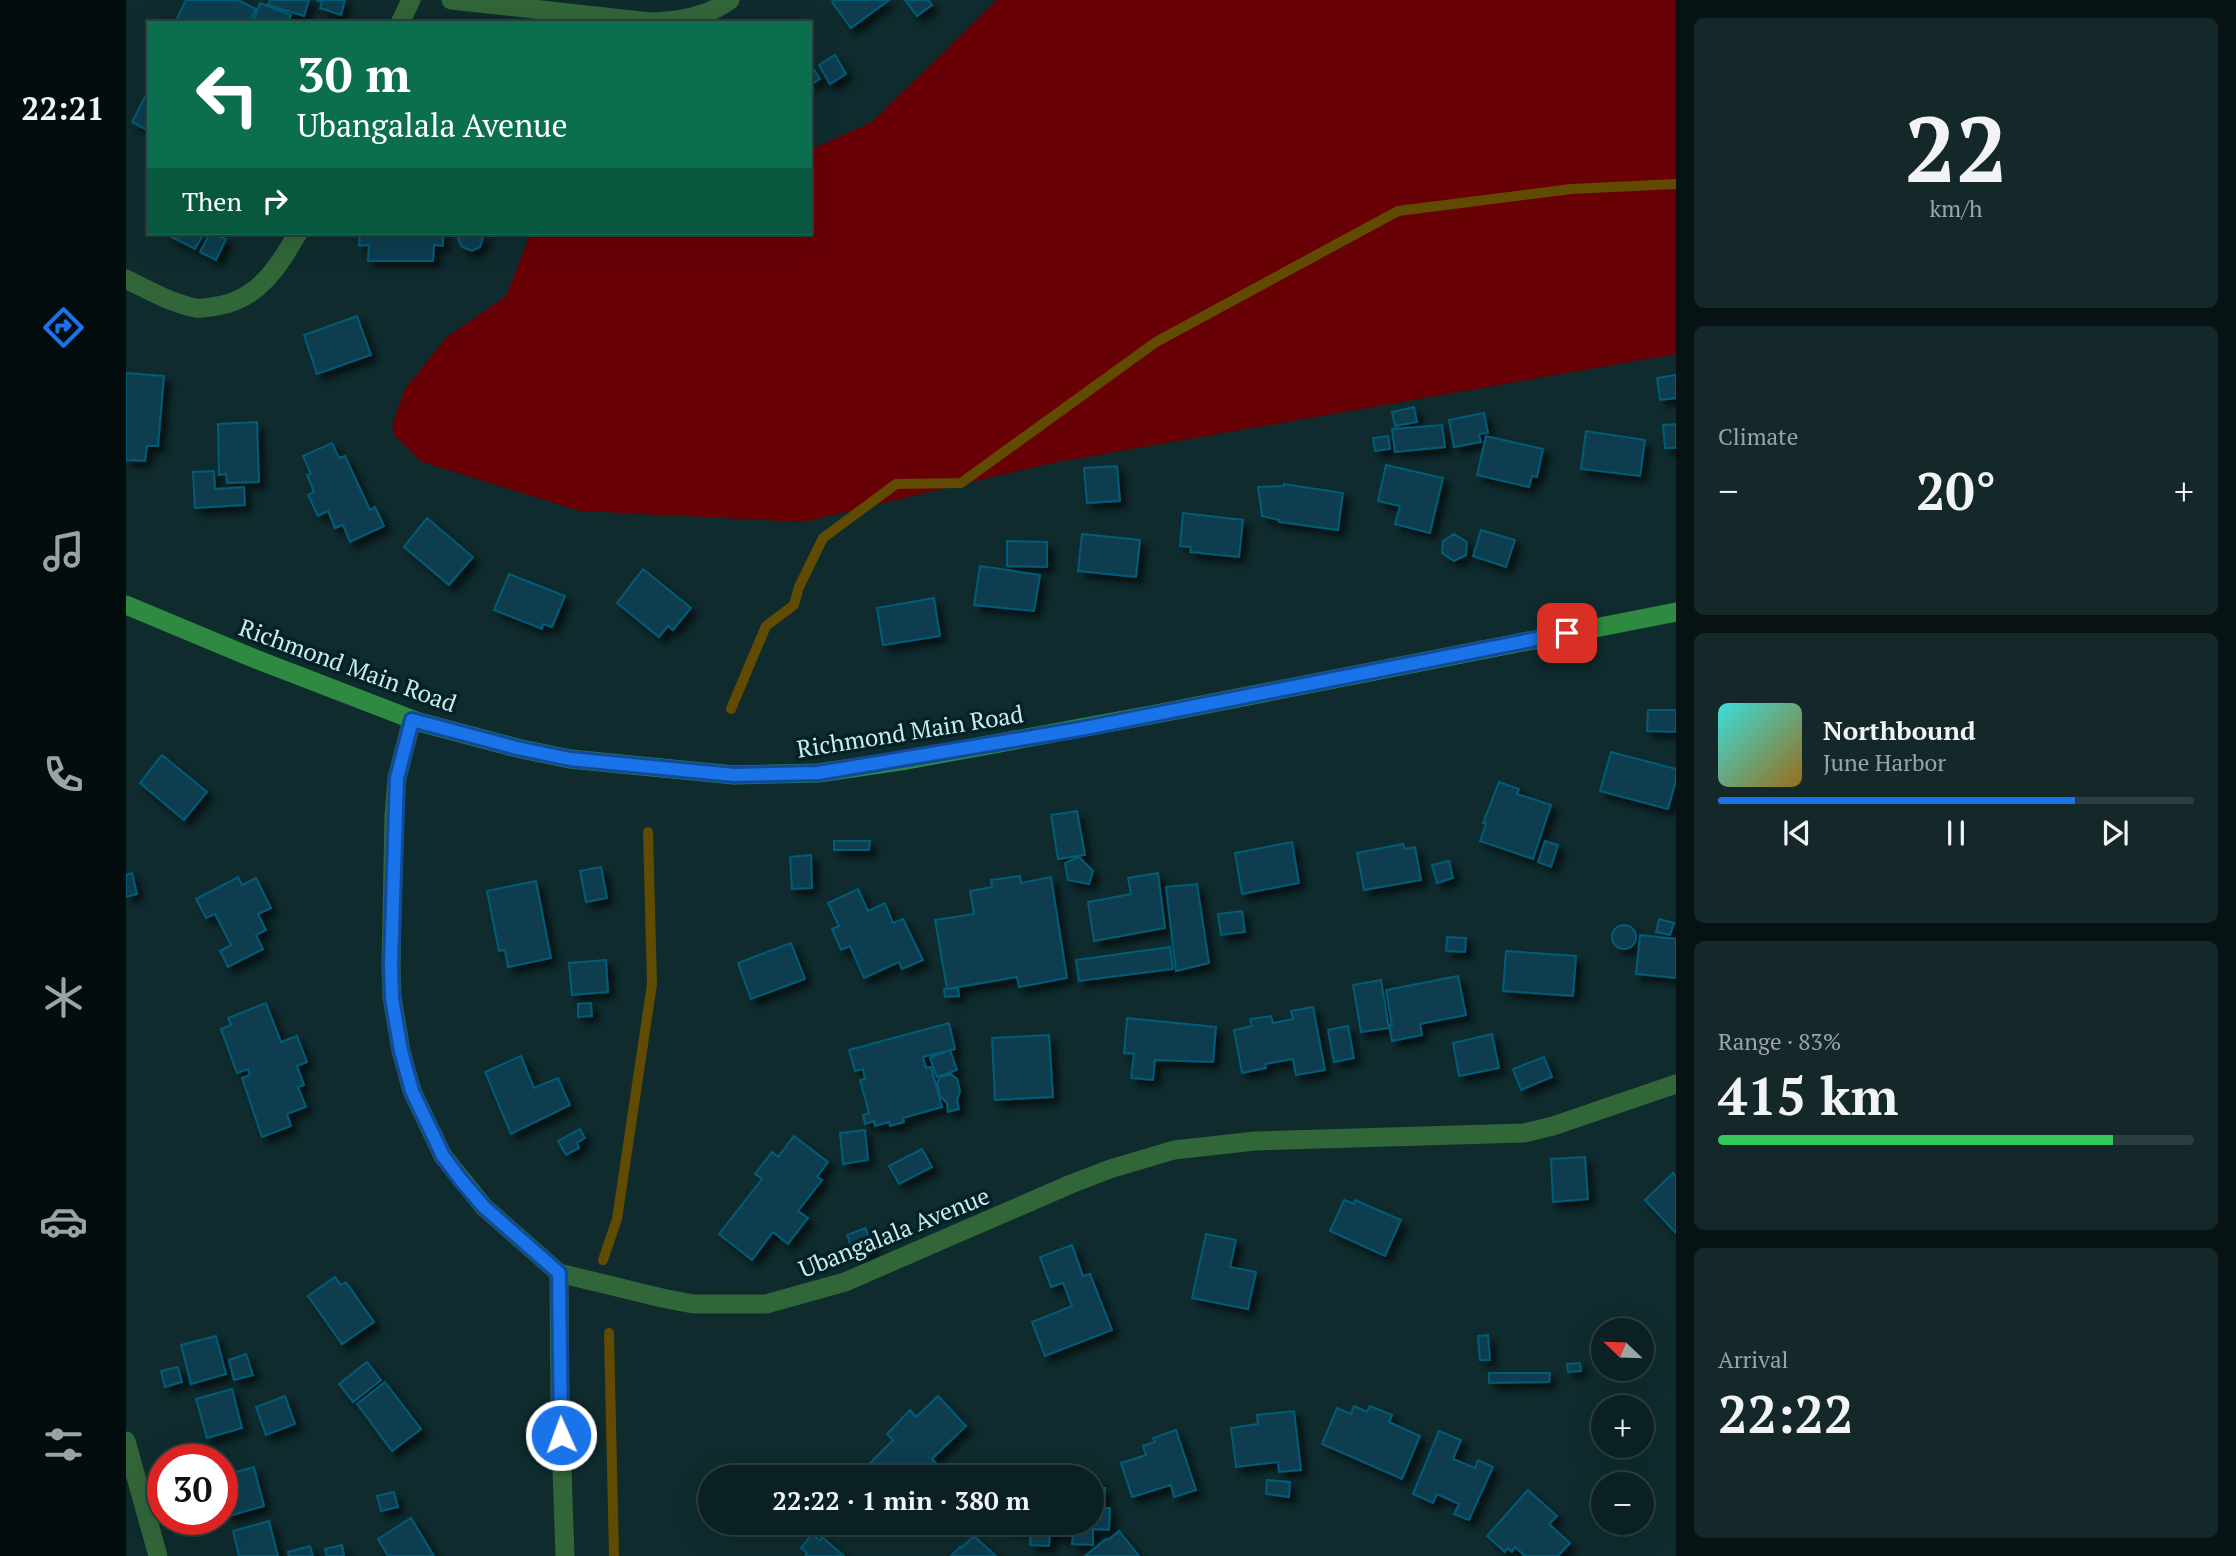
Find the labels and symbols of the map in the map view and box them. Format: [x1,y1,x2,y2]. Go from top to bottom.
pin [1537,603,1597,663]
street label: Richmond Main Road [235,611,461,719]
street label: Richmond Main Road [794,697,1026,765]
street label: Ubangalala Avenue [794,1179,994,1285]
north arrow [1591,1318,1654,1381]
position arrow [524,1398,598,1472]
speed limit sign: 30 [147,1444,238,1535]

